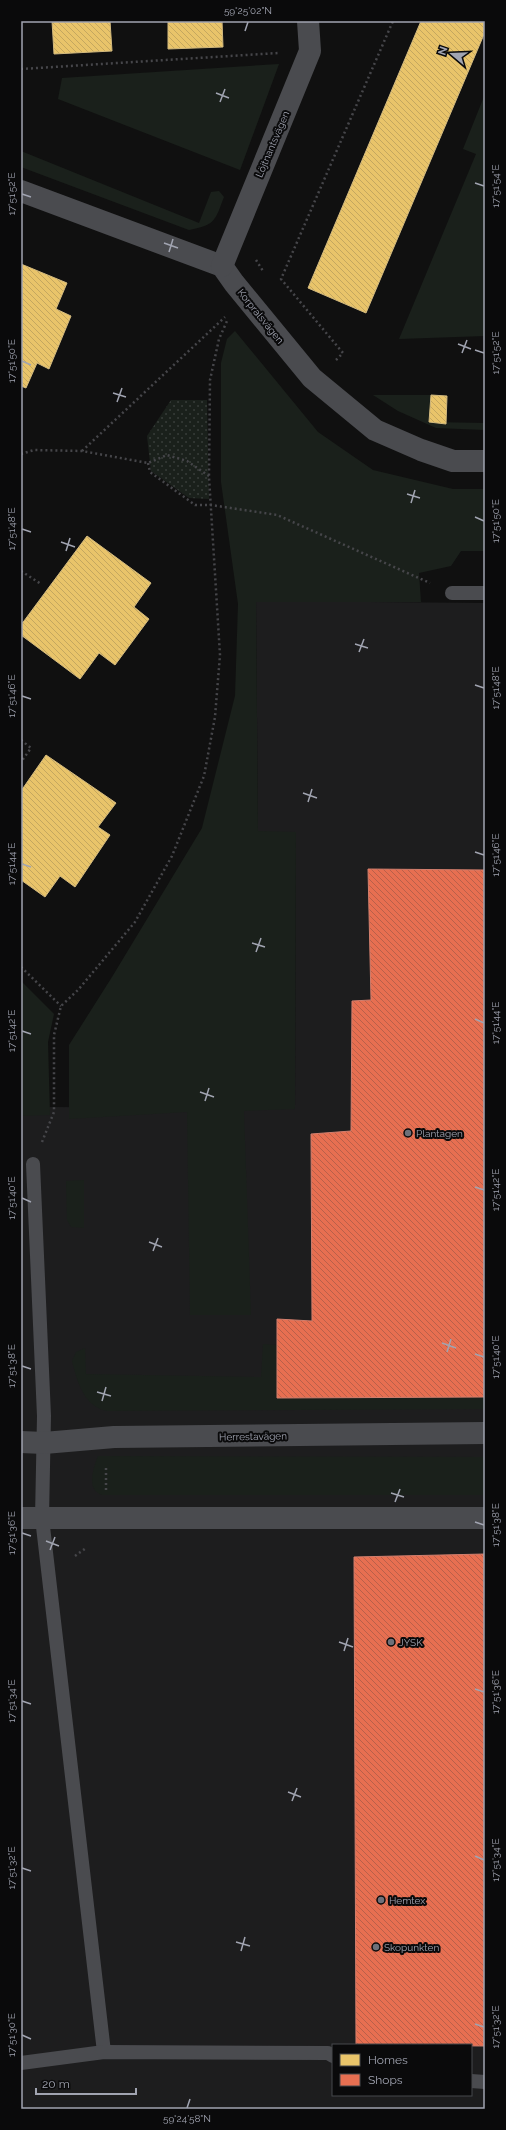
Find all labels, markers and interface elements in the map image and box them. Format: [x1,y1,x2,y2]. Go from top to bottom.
text: 59°25'02"N [224,5,272,16]
north arrow [432,34,472,74]
text: N [436,45,451,57]
street label: Löjtnantsvägen [254,109,291,179]
text: 17°51'54"E [490,164,501,208]
text: 17°51'52"E [6,172,17,216]
street label: Korpralsvägen [235,287,286,346]
text: 17°51'52"E [490,331,501,375]
text: 17°51'50"E [6,339,17,383]
text: 17°51'50"E [490,499,501,543]
text: 17°51'48"E [6,507,17,551]
text: 17°51'48"E [490,666,501,710]
text: 17°51'46"E [6,674,17,718]
text: 17°51'46"E [490,833,501,877]
text: 17°51'44"E [6,843,17,885]
text: 17°51'44"E [490,1002,501,1044]
text: 17°51'42"E [6,1010,17,1052]
marker: Plantagen [403,1128,413,1138]
place label: Plantagen [416,1128,463,1139]
text: 17°51'42"E [490,1169,501,1211]
text: 17°51'40"E [6,1176,17,1220]
text: 17°51'40"E [490,1335,501,1379]
text: 17°51'38"E [6,1344,17,1388]
street label: Herrestavägen [219,1430,287,1443]
text: 17°51'38"E [490,1503,501,1547]
text: 17°51'36"E [6,1511,17,1555]
marker: JYSK [386,1637,396,1647]
place label: JYSK [399,1637,423,1648]
text: 17°51'36"E [490,1670,501,1714]
text: 17°51'34"E [6,1679,17,1723]
text: 17°51'34"E [490,1838,501,1882]
text: 17°51'32"E [6,1846,17,1890]
marker: Hemtex [376,1895,386,1905]
place label: Hemtex [389,1895,425,1906]
marker: Skopunkten [371,1942,381,1952]
place label: Skopunkten [384,1942,439,1953]
text: 17°51'32"E [490,2005,501,2049]
text: 17°51'30"E [6,2013,17,2057]
legend [332,2044,472,2096]
text: Homes [368,2053,408,2067]
scale bar [36,2070,136,2096]
text: Shops [368,2073,403,2087]
text: 20 m [42,2077,70,2091]
text: 59°24'58"N [163,2113,211,2124]

